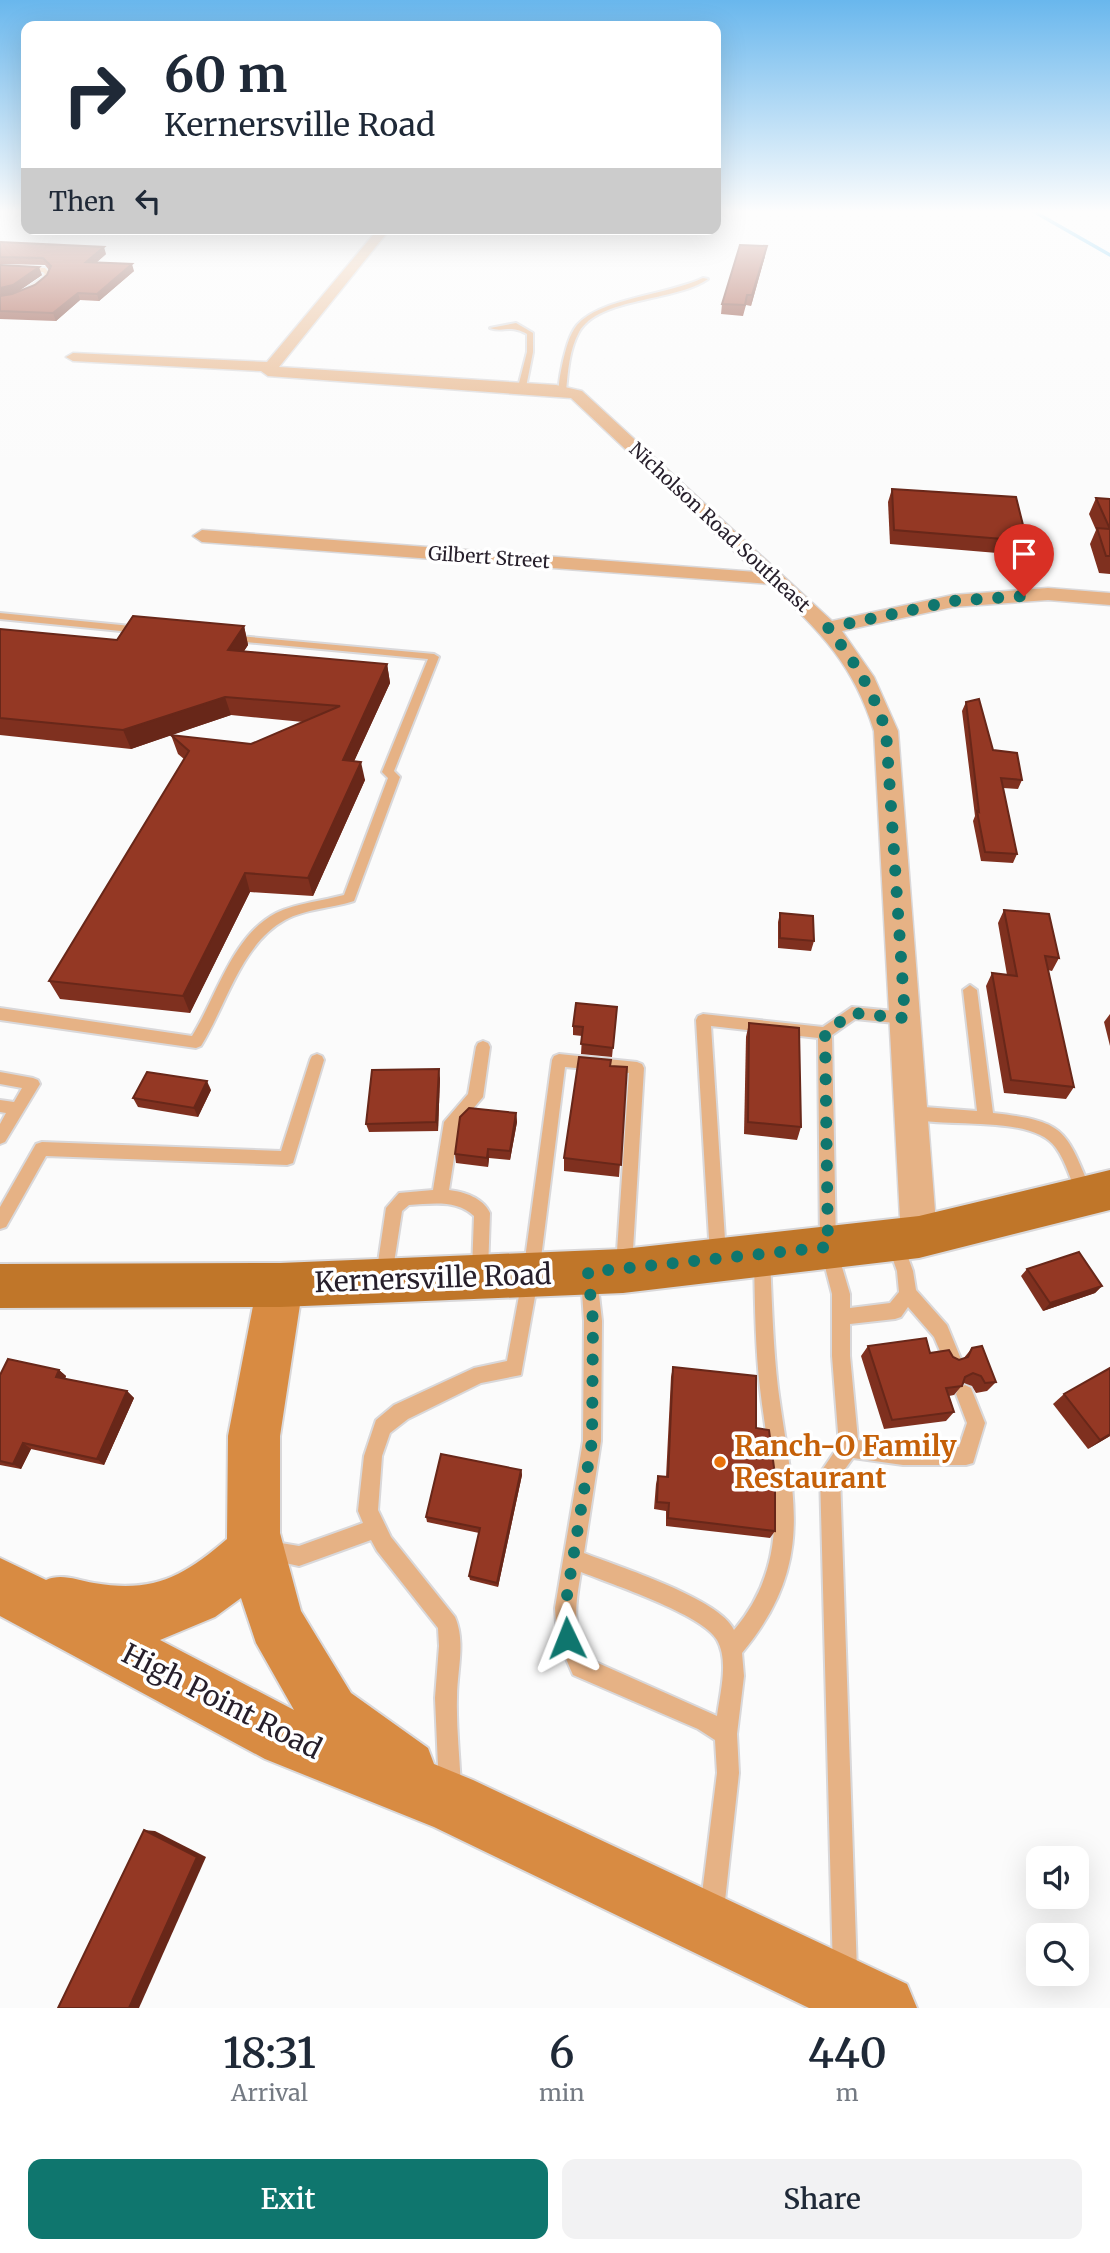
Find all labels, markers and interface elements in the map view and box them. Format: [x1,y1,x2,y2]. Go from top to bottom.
text: 60 m [164,44,287,105]
icon: right [49,49,140,140]
text: Kernersville Road [164,105,435,145]
icon: left [129,182,167,220]
text: Then [49,185,115,218]
street label: Nicholson Road Southeast [625,437,816,617]
pin [994,524,1054,596]
icon: arrive [1005,535,1043,573]
street label: Gilbert Street [427,541,551,573]
street label: Kernersville Road [314,1256,552,1300]
place label: Ranch-O Family Restaurant [734,1428,957,1496]
marker: Ranch-O Family Restaurant [712,1454,728,1470]
position arrow [530,1601,604,1675]
street label: High Point Road [116,1635,328,1767]
map controls [1026,1846,1089,1986]
button: sound [1026,1846,1089,1909]
button: search [1026,1923,1089,1986]
text: 18:31 [223,2027,316,2079]
text: 6 [549,2027,575,2079]
text: 440 [808,2027,887,2079]
text: Arrival [231,2078,308,2107]
text: min [539,2078,585,2107]
text: m [836,2078,859,2107]
button: Exit [28,2159,548,2239]
button: Share [562,2159,1082,2239]

